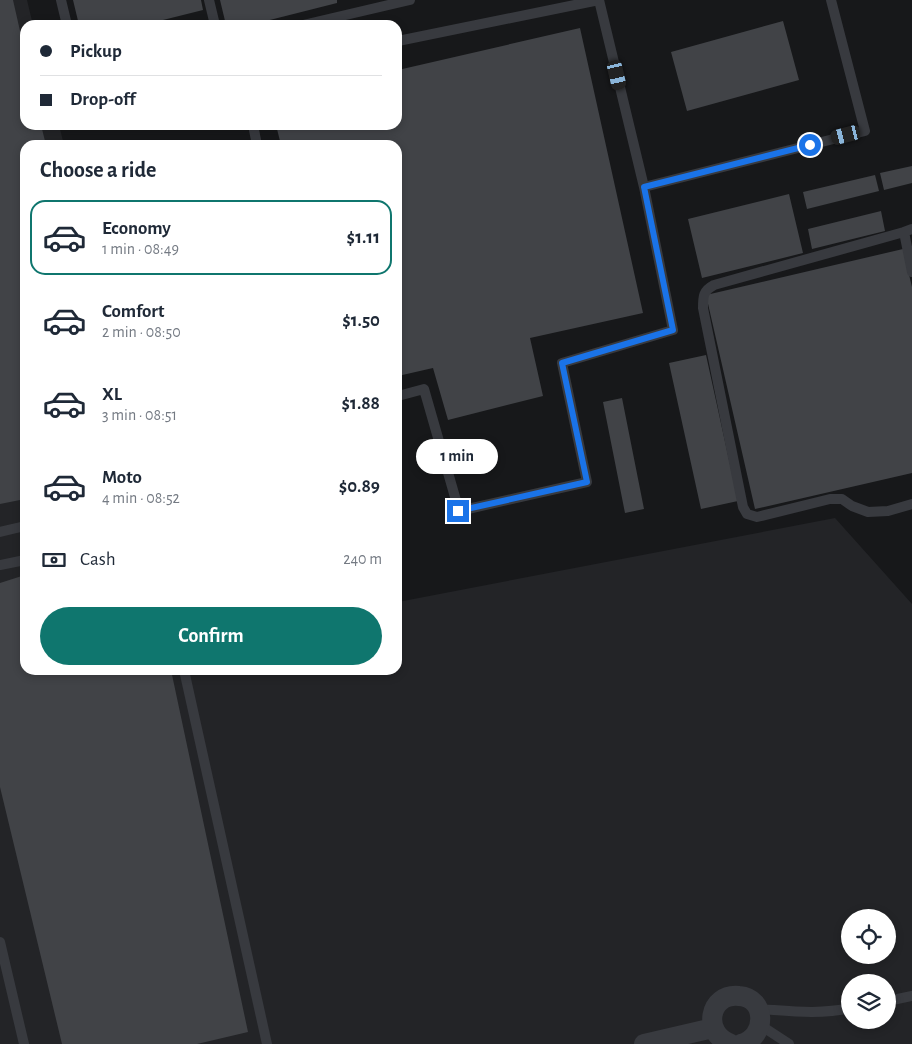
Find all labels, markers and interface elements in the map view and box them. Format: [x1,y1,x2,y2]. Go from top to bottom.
text: Pickup [70,42,122,61]
car [606,59,627,91]
text: Drop-off [70,90,135,109]
car [829,124,862,146]
route start [799,134,821,156]
text: Choose a ride [40,159,156,181]
icon: car [42,215,87,260]
text: Economy [102,219,171,238]
text: $1.11 [347,228,380,247]
text: 1 min · 08:49 [102,241,179,257]
icon: car [42,298,87,343]
text: Comfort [102,302,164,321]
text: $1.50 [342,311,380,330]
text: 2 min · 08:50 [102,324,181,340]
icon: car [42,381,87,426]
text: XL [102,385,122,404]
text: $1.88 [342,394,380,413]
text: 3 min · 08:51 [102,407,177,423]
callout: 1 min [417,438,499,474]
text: 1 min [440,448,474,464]
icon: car [42,464,87,509]
text: Moto [102,468,142,487]
text: $0.89 [339,477,380,496]
text: 4 min · 08:52 [102,490,180,506]
route end [447,500,469,522]
icon: cash [40,546,68,574]
text: Cash [80,550,116,569]
text: 240 m [343,551,382,567]
button: Confirm [40,607,382,665]
map controls [841,909,896,1029]
button: locate [841,909,896,964]
button: layers [841,974,896,1029]

